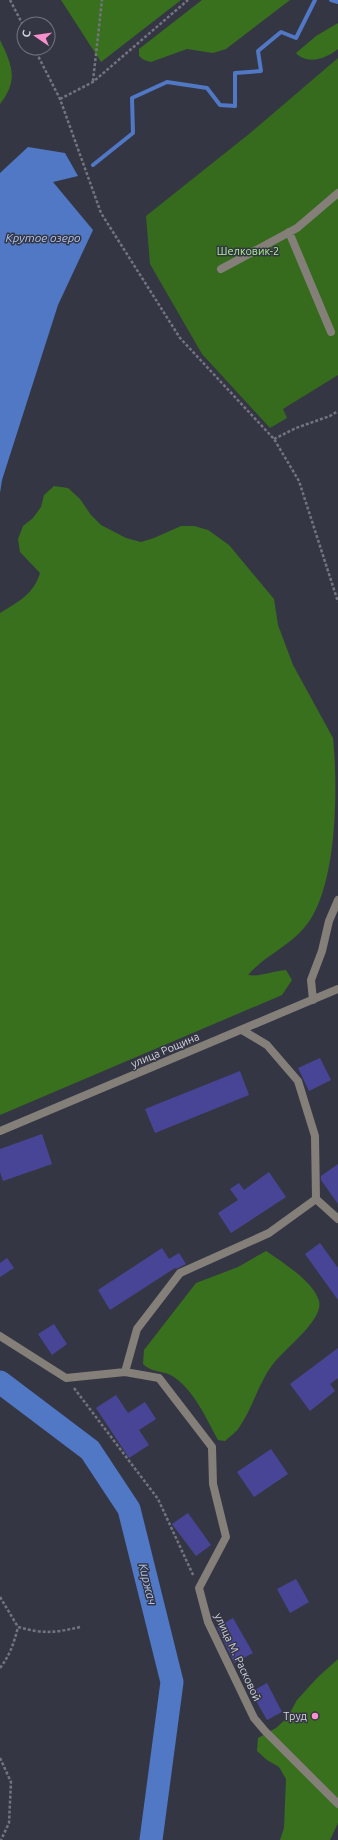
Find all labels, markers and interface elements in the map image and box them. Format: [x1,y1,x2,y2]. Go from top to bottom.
north arrow [16,16,56,56]
text: С [20,29,33,39]
water label: Крутое озеро [5,231,81,244]
park label: Шелковик-2 [217,245,279,257]
street label: улица Рощина [129,1030,201,1070]
water label: Киржач [137,1562,159,1606]
street label: улица М. Расковой [212,1611,264,1703]
place label: Труд [283,1710,308,1722]
marker: Труд [310,1711,320,1721]

